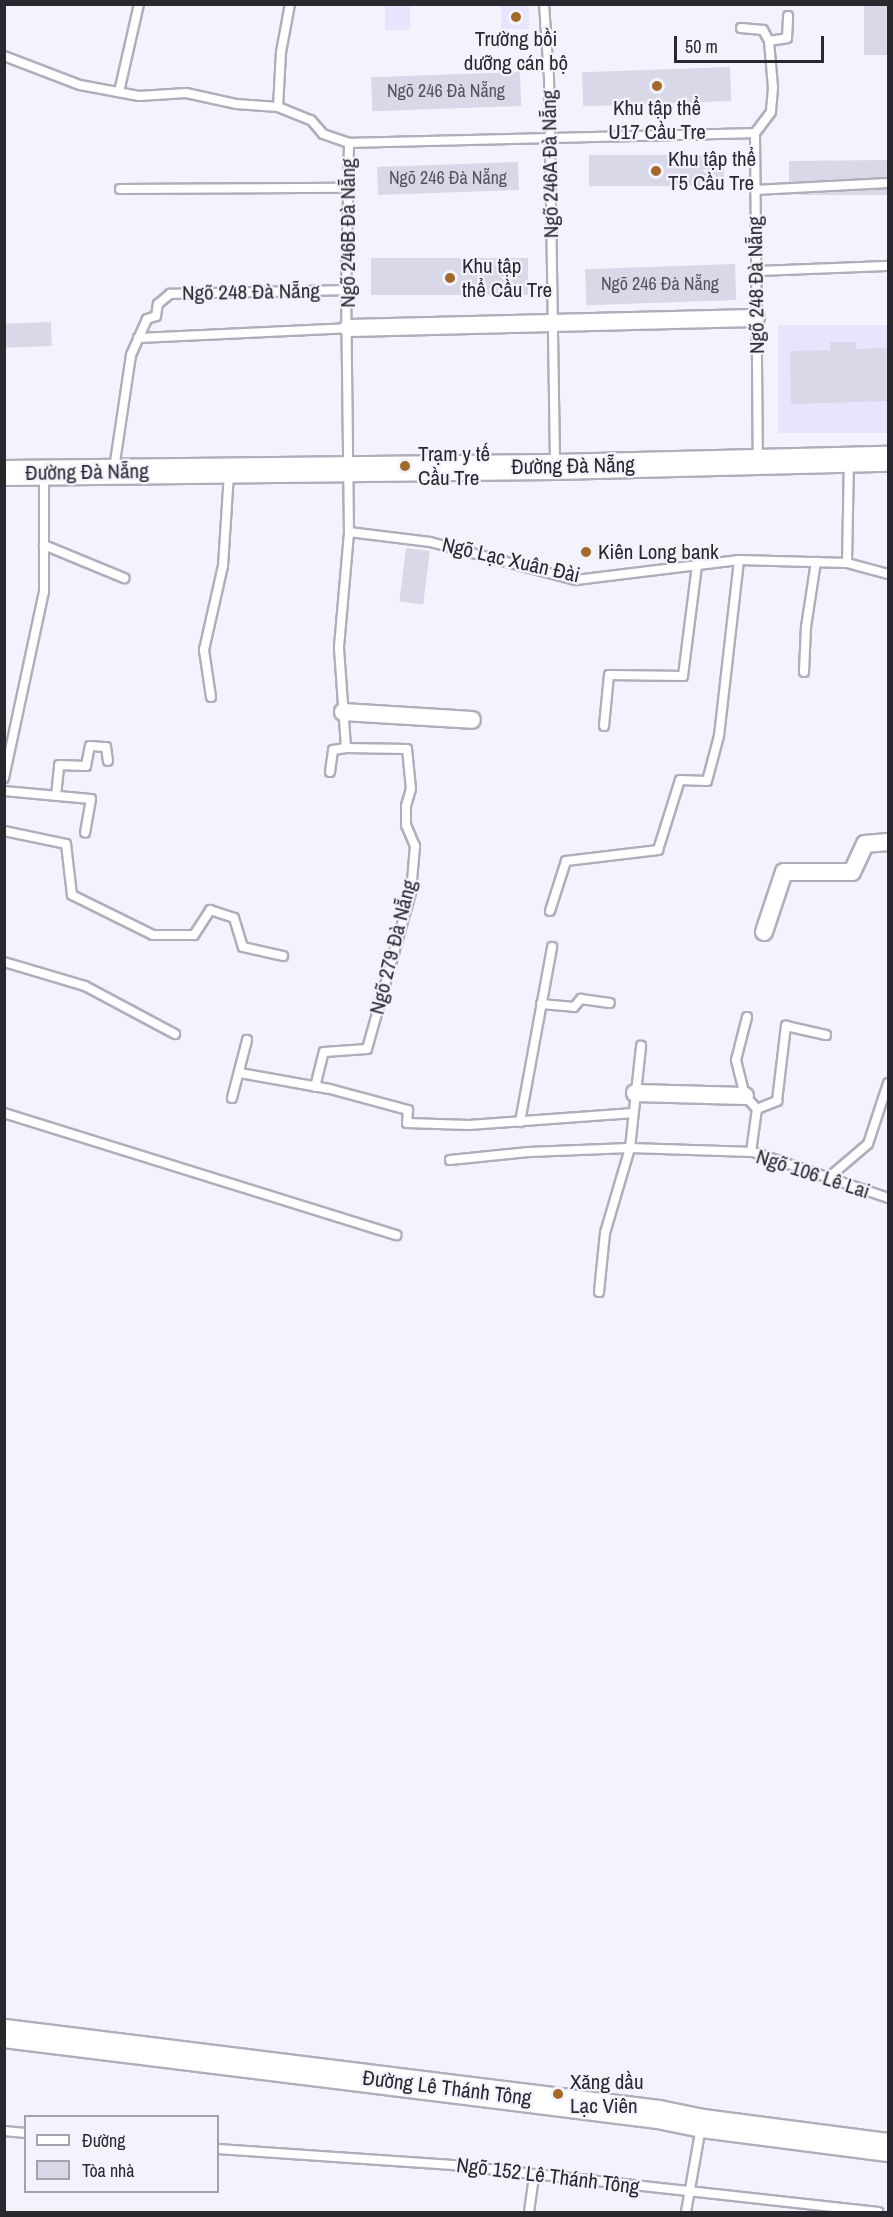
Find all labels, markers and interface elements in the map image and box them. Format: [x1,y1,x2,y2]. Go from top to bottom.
marker: Trường bồi dưỡng cán bộ [509,10,523,24]
scale bar [677,24,827,62]
place label: Trường bồi dưỡng cán bộ [464,26,568,76]
text: 50 m [685,34,718,59]
marker: Khu tập thể U17 Cầu Tre [650,79,664,93]
house number: Ngõ 246 Đà Nẵng [387,80,505,102]
street label: Ngõ 246A Đà Nẵng [536,89,564,239]
place label: Khu tập thể U17 Cầu Tre [608,95,706,145]
place label: Khu tập thể T5 Cầu Tre [668,146,756,196]
street label: Ngõ 246B Đà Nẵng [335,158,361,308]
marker: Khu tập thể T5 Cầu Tre [649,164,663,178]
house number: Ngõ 246 Đà Nẵng [389,167,507,189]
street label: Ngõ 248 Đà Nẵng [742,216,770,354]
place label: Khu tập thể Cầu Tre [462,253,552,303]
marker: Khu tập thể Cầu Tre [443,271,457,285]
house number: Ngõ 246 Đà Nẵng [601,273,719,295]
street label: Ngõ 248 Đà Nẵng [182,278,320,306]
place label: Trạm y tế Cầu Tre [418,441,490,491]
street label: Đường Đà Nẵng [511,452,635,480]
marker: Trạm y tế Cầu Tre [396,457,414,475]
street label: Đường Đà Nẵng [25,458,149,486]
street label: Ngõ Lạc Xuân Đài [440,532,582,588]
place label: Kiên Long bank [598,539,719,565]
marker: Kiên Long bank [579,545,593,559]
street label: Ngõ 279 Đà Nẵng [364,877,422,1017]
street label: Ngõ 106 Lê Lai [753,1144,873,1204]
street label: Đường Lê Thánh Tông [361,2065,533,2111]
place label: Xăng dầu Lạc Viên [570,2069,644,2119]
marker: Xăng dầu Lạc Viên [551,2087,565,2101]
legend [24,2115,219,2193]
text: Đường [82,2128,126,2153]
street label: Ngõ 152 Lê Thánh Tông [455,2152,641,2200]
text: Tòa nhà [82,2158,135,2183]

